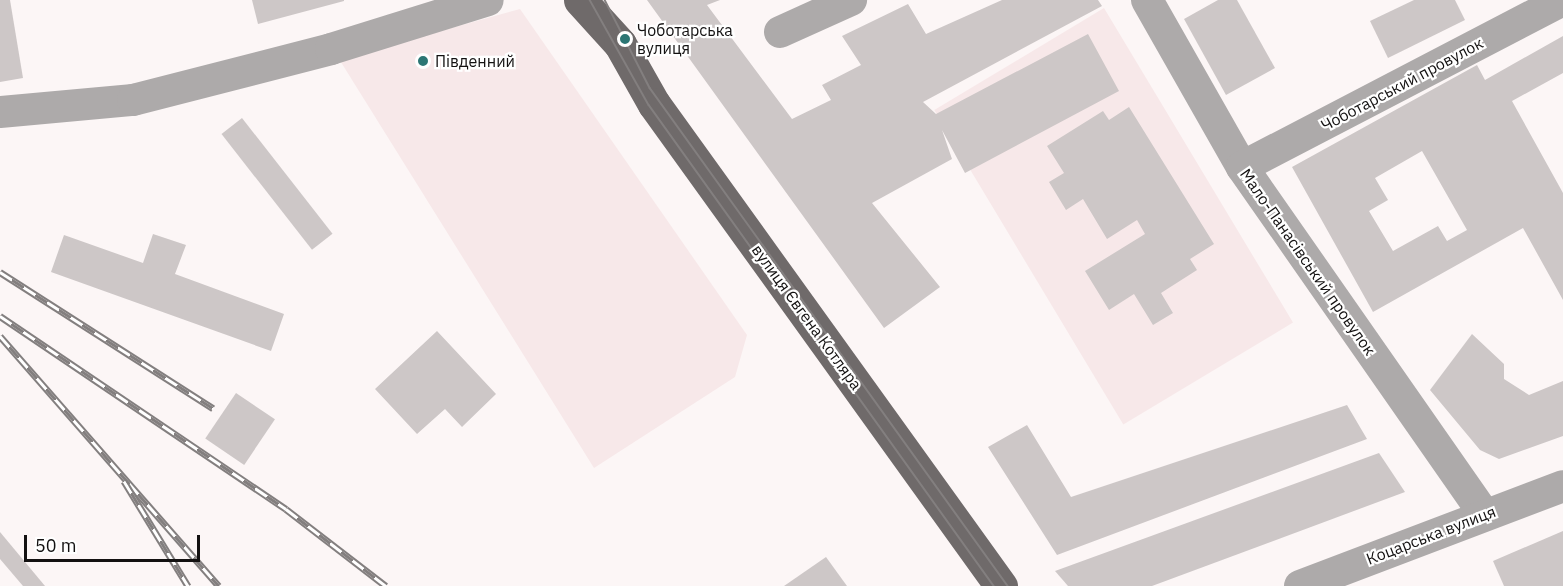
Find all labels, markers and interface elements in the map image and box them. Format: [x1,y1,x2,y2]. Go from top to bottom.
place label: Чоботарська вулиця [637,20,733,58]
marker: Чоботарська вулиця [618,32,632,46]
street label: Чоботарський провулок [1318,33,1486,135]
place label: Південний [435,51,515,71]
marker: Південний [416,54,430,68]
street label: Мало-Панасівський провулок [1236,165,1380,359]
street label: вулиця Євгена Котляра [748,241,866,393]
street label: Коцарська вулиця [1364,501,1498,569]
scale bar [27,523,202,561]
text: 50 m [35,534,77,557]

